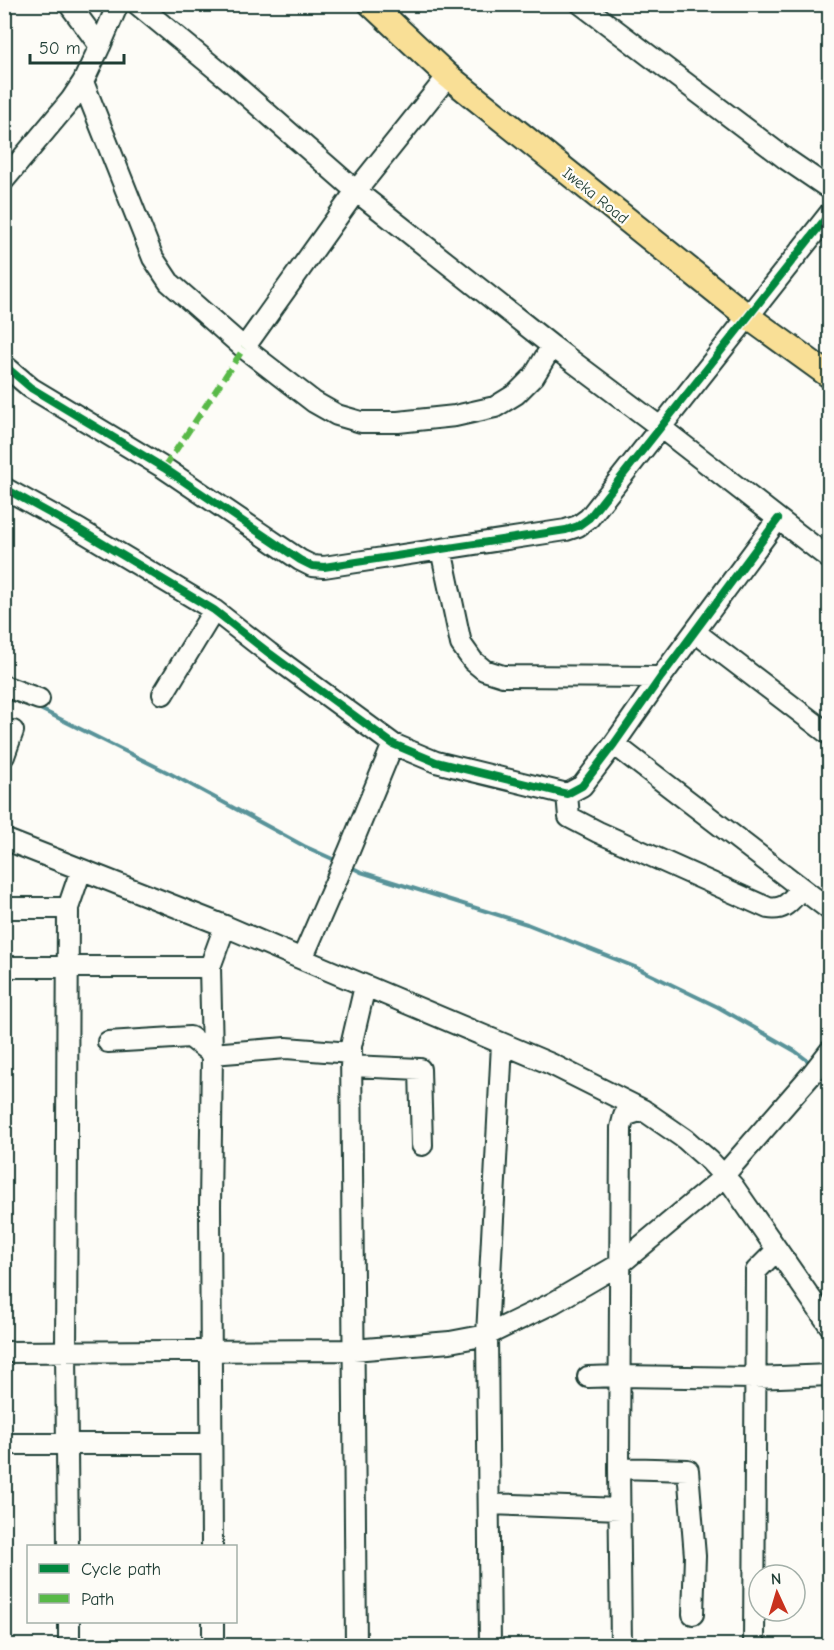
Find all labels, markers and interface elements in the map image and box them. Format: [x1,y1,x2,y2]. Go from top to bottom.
scale bar [30,27,124,65]
text: 50 m [39,38,81,59]
street label: Iweka Road [559,164,632,228]
legend [27,1545,237,1623]
text: Cycle path [81,1559,161,1580]
north arrow [747,1563,807,1623]
text: N [770,1570,782,1588]
text: Path [81,1589,114,1610]

